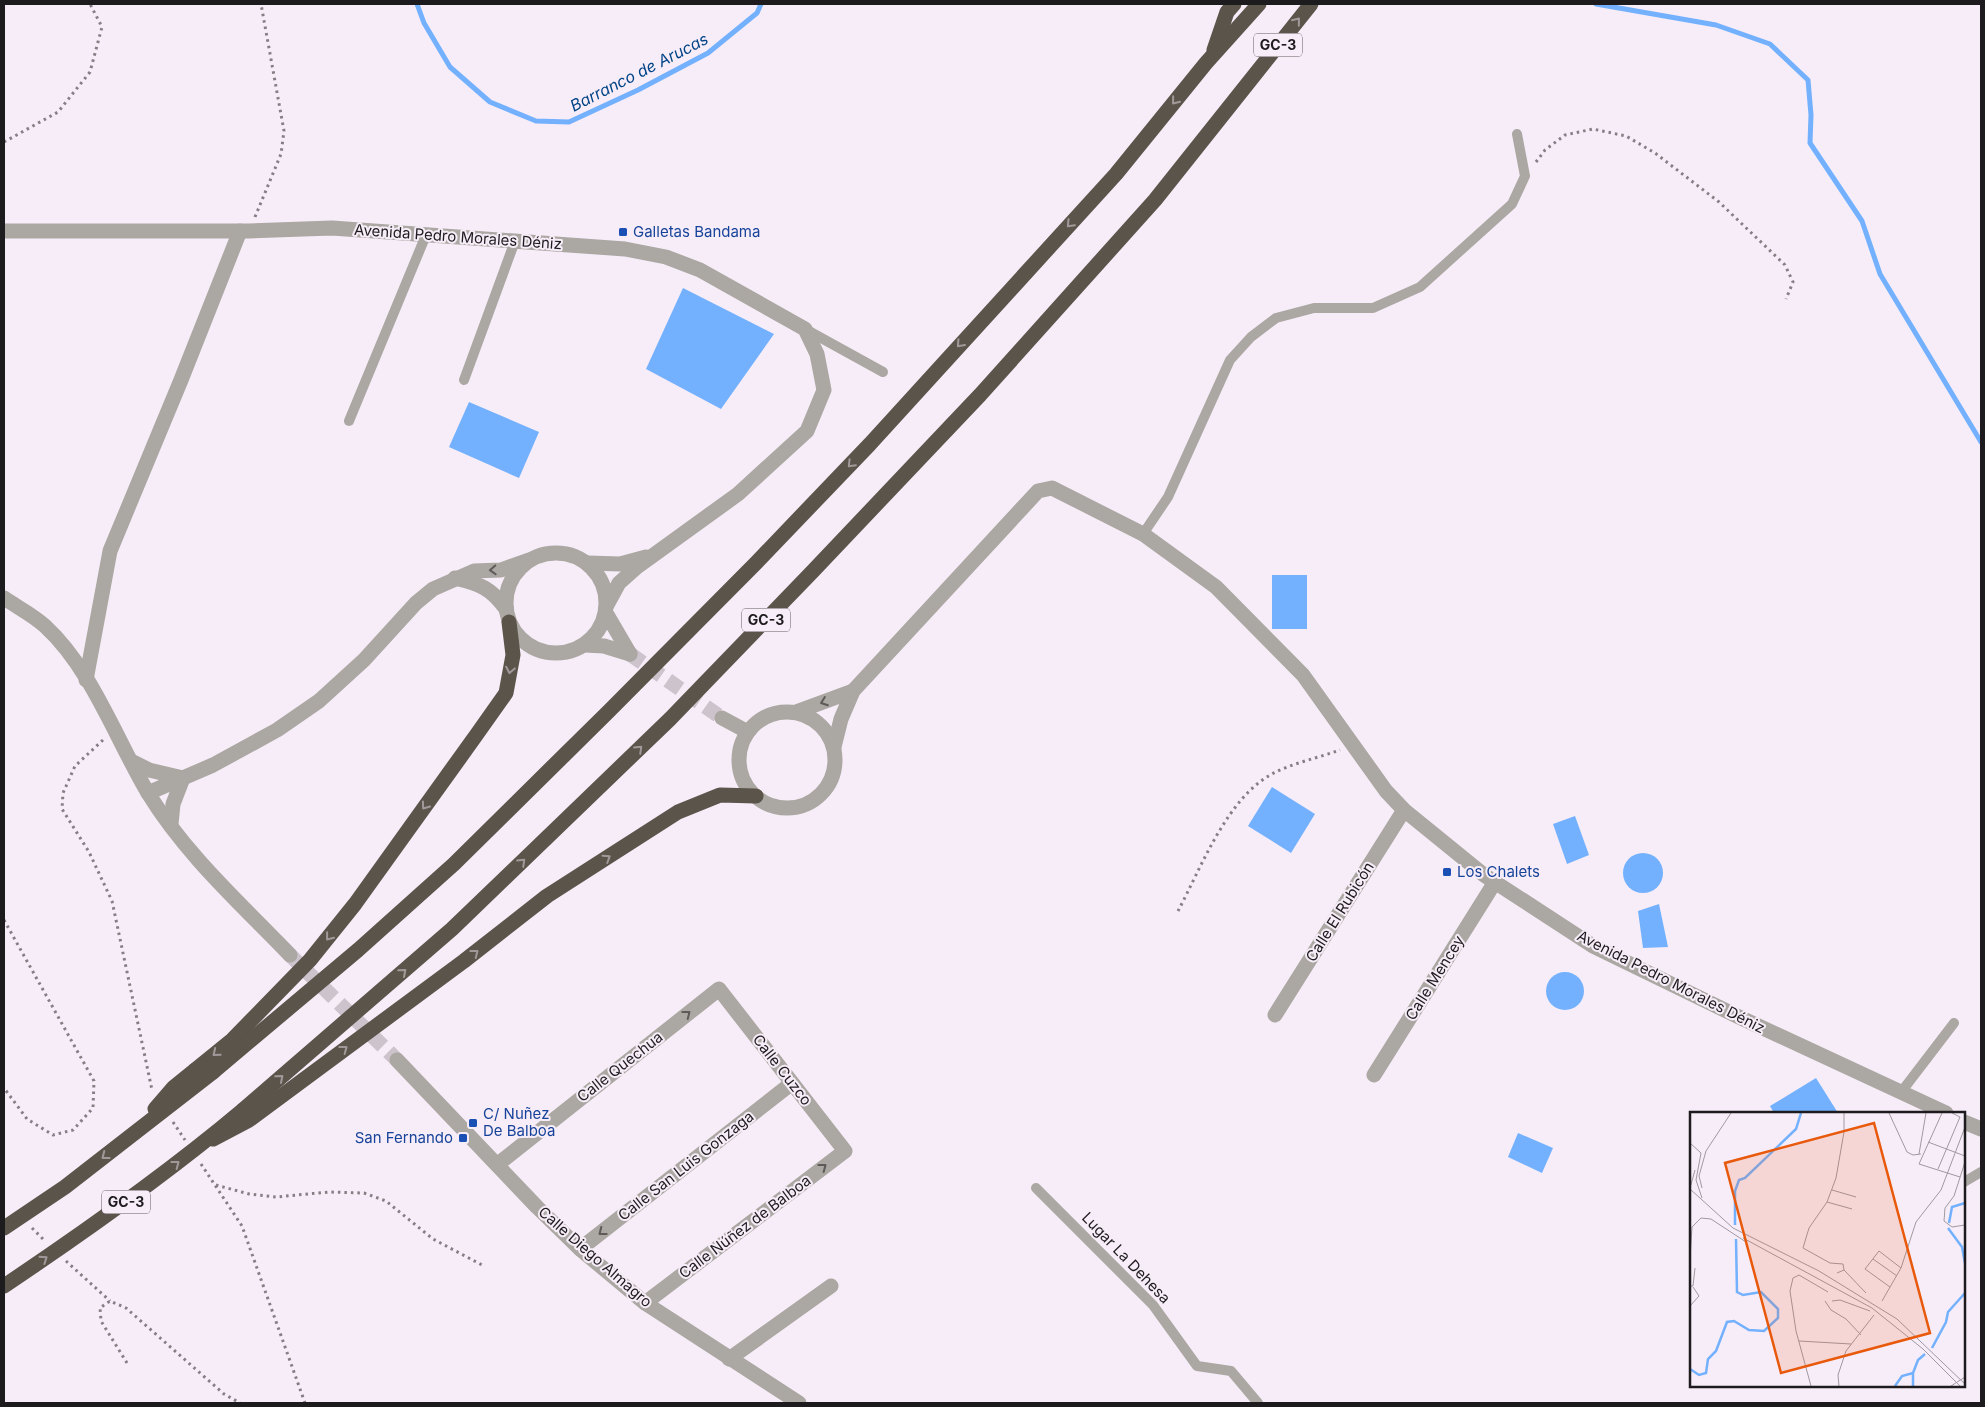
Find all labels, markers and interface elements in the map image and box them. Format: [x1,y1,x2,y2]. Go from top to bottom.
one-way arrow [1292,18,1300,27]
water label: Barranco de Arucas [567,29,711,115]
road number: GC-3 [1254,34,1302,56]
one-way arrow [1173,95,1181,104]
one-way arrow [1067,219,1076,228]
street label: Avenida Pedro Morales Déniz [354,220,562,253]
place label: Galletas Bandama [633,222,760,241]
marker: Galletas Bandama [617,226,629,238]
one-way arrow [957,339,966,348]
one-way arrow [848,459,857,468]
one-way arrow [488,565,496,576]
road number: GC-3 [742,608,790,632]
one-way arrow [506,665,516,674]
one-way arrow [820,696,829,706]
one-way arrow [633,746,642,755]
one-way arrow [422,800,431,810]
one-way arrow [601,855,610,864]
street label: Calle El Rubicón [1301,858,1378,965]
one-way arrow [516,859,525,868]
place label: Los Chalets [1457,862,1540,881]
marker: Los Chalets [1441,866,1453,878]
street label: Avenida Pedro Morales Déniz [1574,926,1768,1037]
one-way arrow [326,931,334,940]
street label: Calle Mencey [1401,931,1468,1024]
one-way arrow [469,950,478,958]
one-way arrow [397,969,406,978]
one-way arrow [681,1012,690,1020]
street label: Calle Quechua [573,1027,666,1106]
street label: Calle Cuzco [749,1030,816,1109]
one-way arrow [338,1046,347,1054]
one-way arrow [212,1048,221,1057]
one-way arrow [274,1075,283,1084]
place label: C/ Nuñez De Balboa [483,1104,555,1140]
street label: Calle San Luis Gonzaga [614,1107,757,1225]
inset map [1690,1112,1965,1387]
marker: C/ Nuñez De Balboa [467,1117,479,1129]
place label: San Fernando [355,1128,453,1147]
marker: San Fernando [457,1132,469,1144]
one-way arrow [102,1150,111,1159]
one-way arrow [170,1161,180,1170]
one-way arrow [817,1165,826,1173]
street label: Calle Núñez de Balboa [675,1171,814,1282]
road number: GC-3 [102,1190,150,1214]
street label: Calle Diego Almagro [535,1202,656,1311]
street label: Lugar La Dehesa [1078,1208,1175,1307]
one-way arrow [599,1226,608,1234]
one-way arrow [39,1256,48,1265]

